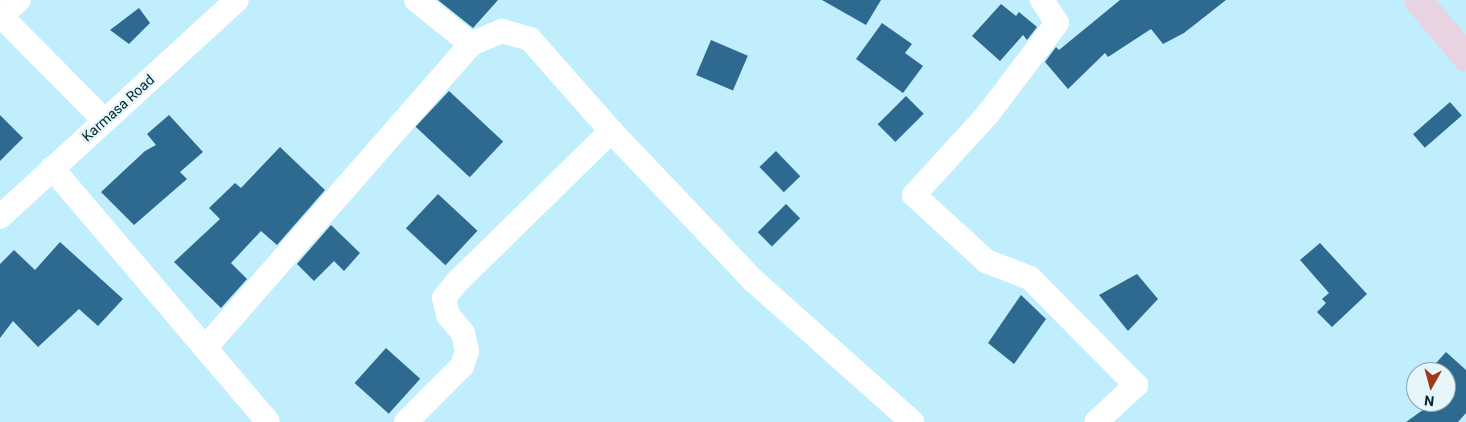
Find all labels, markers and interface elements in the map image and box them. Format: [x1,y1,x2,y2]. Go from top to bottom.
street label: Karmasa Road [78,71,158,145]
north arrow [1406,362,1456,412]
text: N [1423,392,1435,409]

